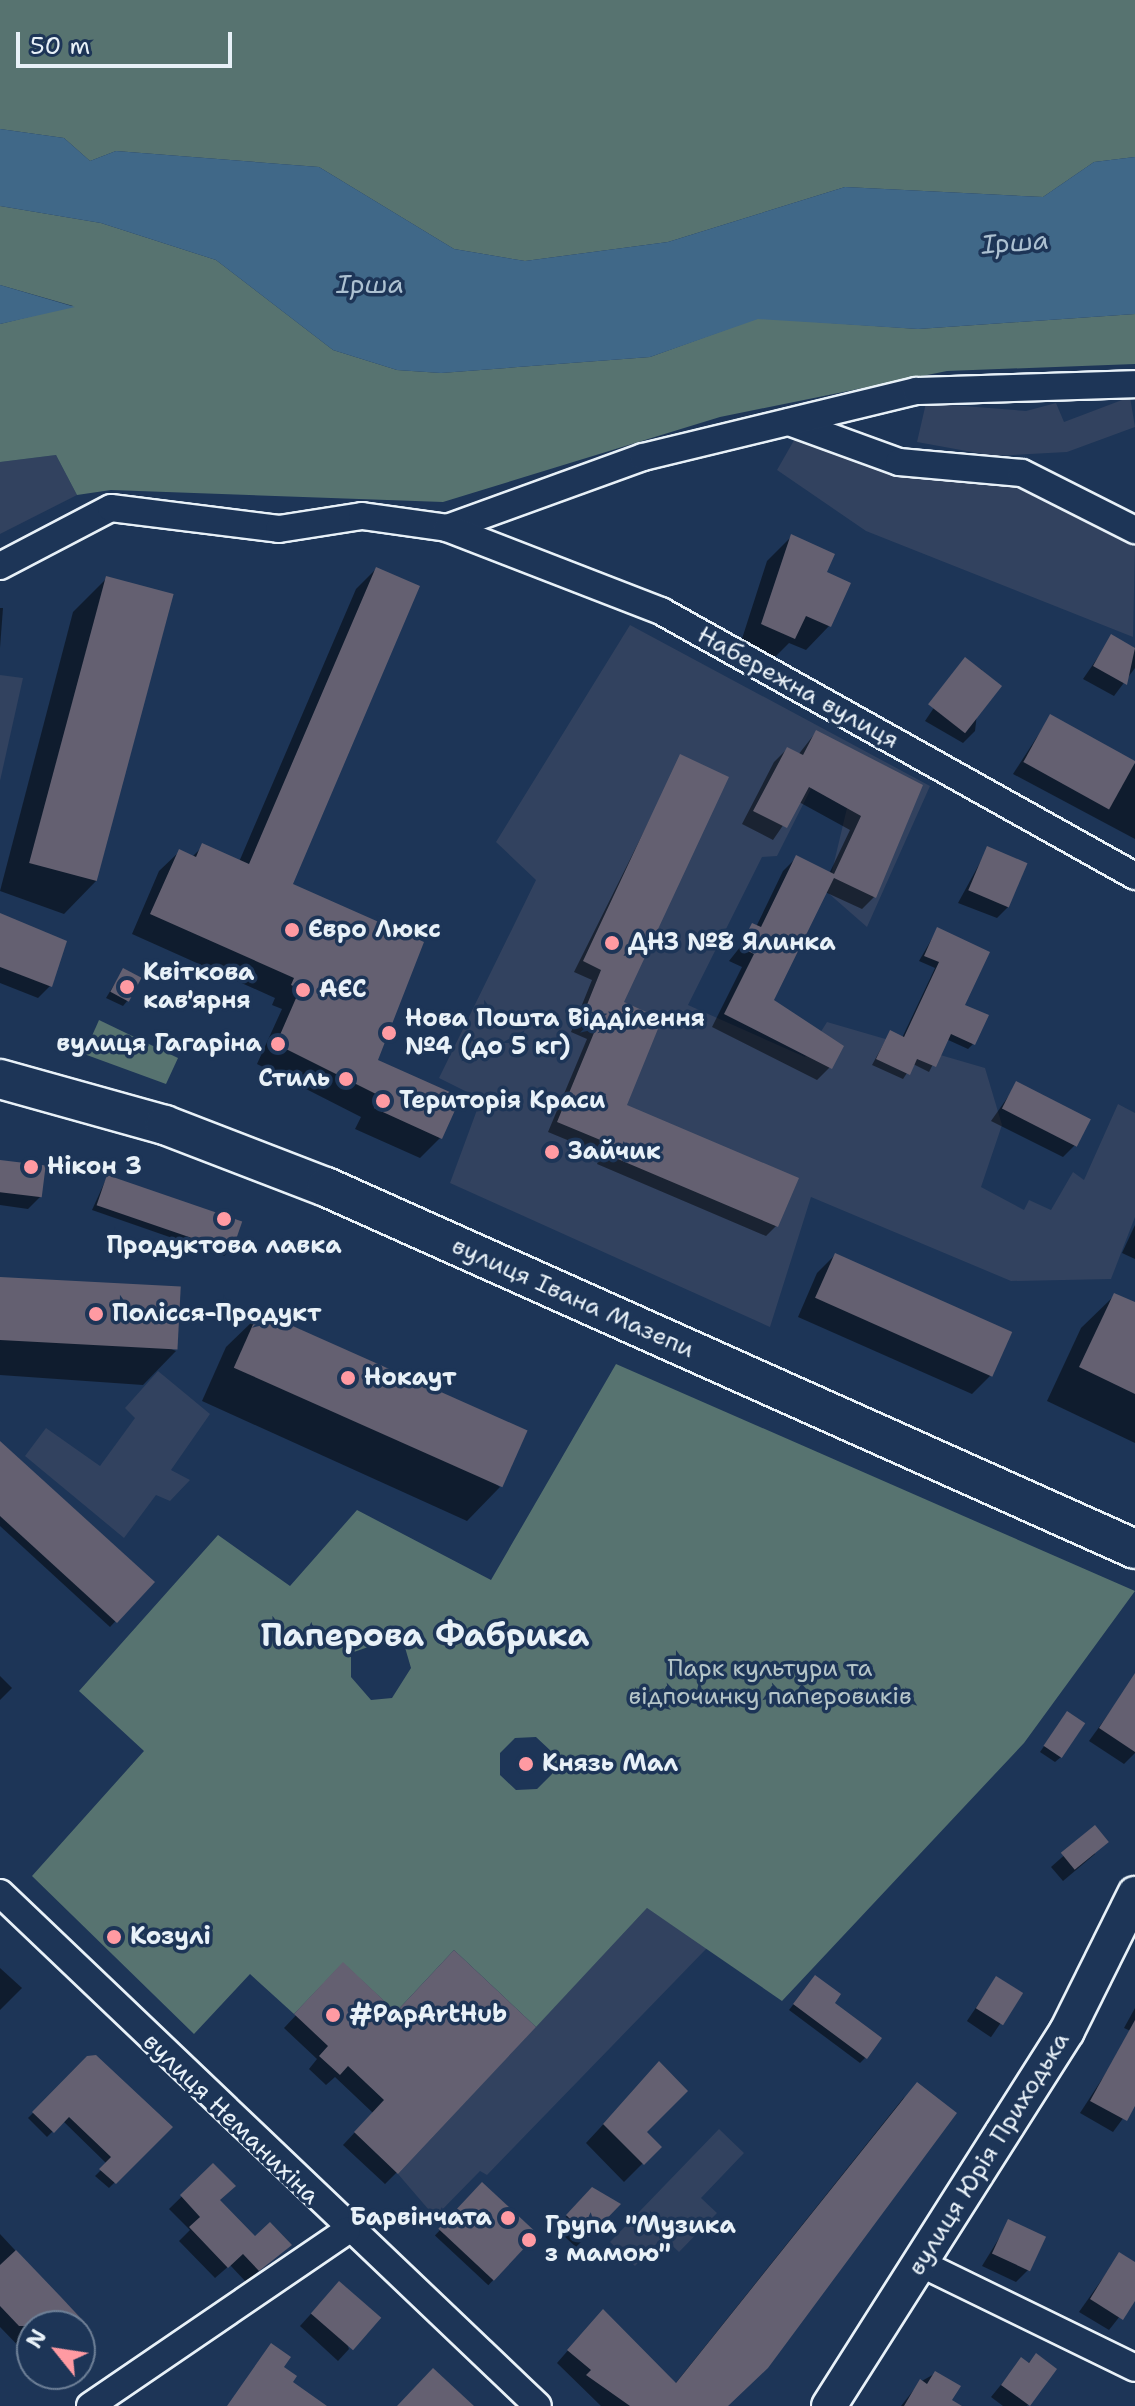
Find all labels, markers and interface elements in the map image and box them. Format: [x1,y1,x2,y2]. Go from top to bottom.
scale bar [20,16,236,66]
text: 50 m [30,30,90,62]
water label: Ірша [980,224,1050,260]
water label: Ірша [336,268,404,300]
street label: Набережна вулиця [692,621,904,755]
place label: Євро Люкс [308,916,441,944]
marker: Євро Люкс [283,921,301,939]
place label: ДНЗ №8 Ялинка [628,929,836,957]
marker: ДНЗ №8 Ялинка [603,934,621,952]
place label: Квіткова кав'ярня [143,959,254,1015]
place label: АЄС [319,976,367,1004]
marker: Квіткова кав'ярня [118,978,136,996]
marker: АЄС [294,981,312,999]
place label: Нова Пошта Відділення №4 (до 5 кг) [405,1005,705,1061]
marker: Нова Пошта Відділення №4 (до 5 кг) [380,1024,398,1042]
place label: вулиця Гагаріна [56,1030,262,1058]
marker: вулиця Гагаріна [269,1035,287,1053]
place label: Стиль [258,1065,330,1093]
marker: Стиль [337,1070,355,1088]
place label: Територія Краси [399,1087,606,1115]
marker: Територія Краси [374,1092,392,1110]
place label: Зайчик [568,1138,661,1166]
marker: Зайчик [543,1143,561,1161]
place label: Нікон 3 [47,1153,142,1181]
marker: Нікон 3 [22,1158,40,1176]
marker: Продуктова лавка [215,1210,233,1228]
place label: Продуктова лавка [106,1232,342,1260]
street label: вулиця Івана Мазепи [447,1232,699,1364]
place label: Полісся-Продукт [112,1300,321,1328]
marker: Полісся-Продукт [87,1305,105,1323]
place label: Нокаут [364,1364,456,1392]
marker: Нокаут [339,1369,357,1387]
district label: Паперова Фабрика [261,1616,589,1654]
park label: Парк культури та відпочинку паперовиків [628,1655,912,1711]
place label: Князь Мал [542,1750,678,1778]
marker: Князь Мал [517,1755,535,1773]
place label: Козулі [130,1923,211,1951]
marker: Козулі [105,1928,123,1946]
place label: #PapArtHub [349,2001,507,2029]
marker: #PapArtHub [324,2006,342,2024]
street label: вулиця Неманихіна [137,2027,325,2211]
street label: вулиця Юрія Приходька [902,2027,1076,2281]
place label: Барвінчата [350,2204,492,2232]
marker: Барвінчата [499,2209,517,2227]
place label: Група "Музика з мамою" [545,2212,736,2268]
marker: Група "Музика з мамою" [520,2231,538,2249]
north arrow [16,2310,96,2390]
text: N [20,2324,53,2354]

